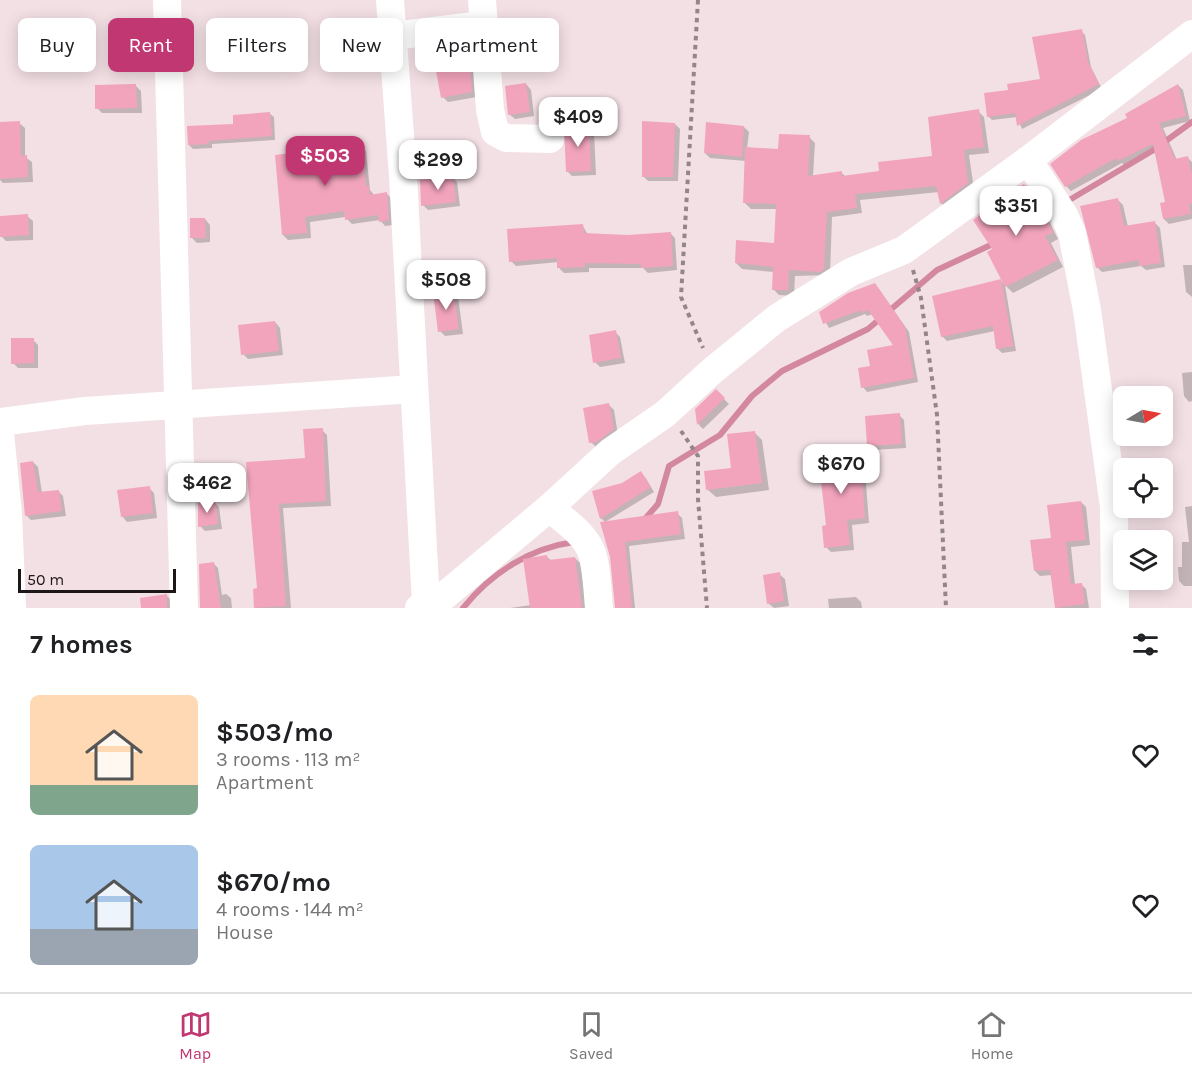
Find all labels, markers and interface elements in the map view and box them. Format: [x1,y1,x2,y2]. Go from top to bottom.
chip: Buy [18,18,96,72]
chip: Rent [108,18,194,72]
chip: Filters [206,18,308,72]
chip: New [320,18,403,72]
chip: Apartment [415,18,559,72]
pin: $409 [542,97,614,148]
text: $409 [553,105,603,128]
pin: $503 [289,136,361,187]
pin: $299 [402,140,474,191]
text: $503 [300,144,350,167]
text: $299 [413,148,463,171]
pin: $351 [980,186,1052,237]
text: $351 [994,194,1039,217]
pin: $508 [410,260,482,311]
text: $508 [421,268,472,291]
north arrow [1113,386,1173,446]
map controls [1113,386,1173,590]
pin: $670 [805,444,877,495]
text: $670 [817,452,865,475]
button: locate [1113,458,1173,518]
pin: $462 [171,463,243,514]
text: $462 [182,471,232,494]
button: layers [1113,530,1173,590]
scale bar [18,566,176,594]
text: 50 m [27,570,64,589]
icon: filters [1129,628,1162,661]
text: 7 homes [30,629,133,660]
text: $503/mo [216,717,333,748]
icon: home [78,719,150,791]
icon: heart [1129,739,1162,772]
text: 3 rooms · 113 m² [216,748,360,771]
text: Apartment [216,771,314,794]
text: $670/mo [216,867,331,898]
icon: home [78,869,150,941]
icon: heart [1129,889,1162,922]
text: 4 rooms · 144 m² [216,898,364,921]
text: House [216,921,273,944]
tab: Map [179,1008,212,1063]
tab: Saved [569,1008,613,1063]
tab: Home [971,1008,1013,1063]

